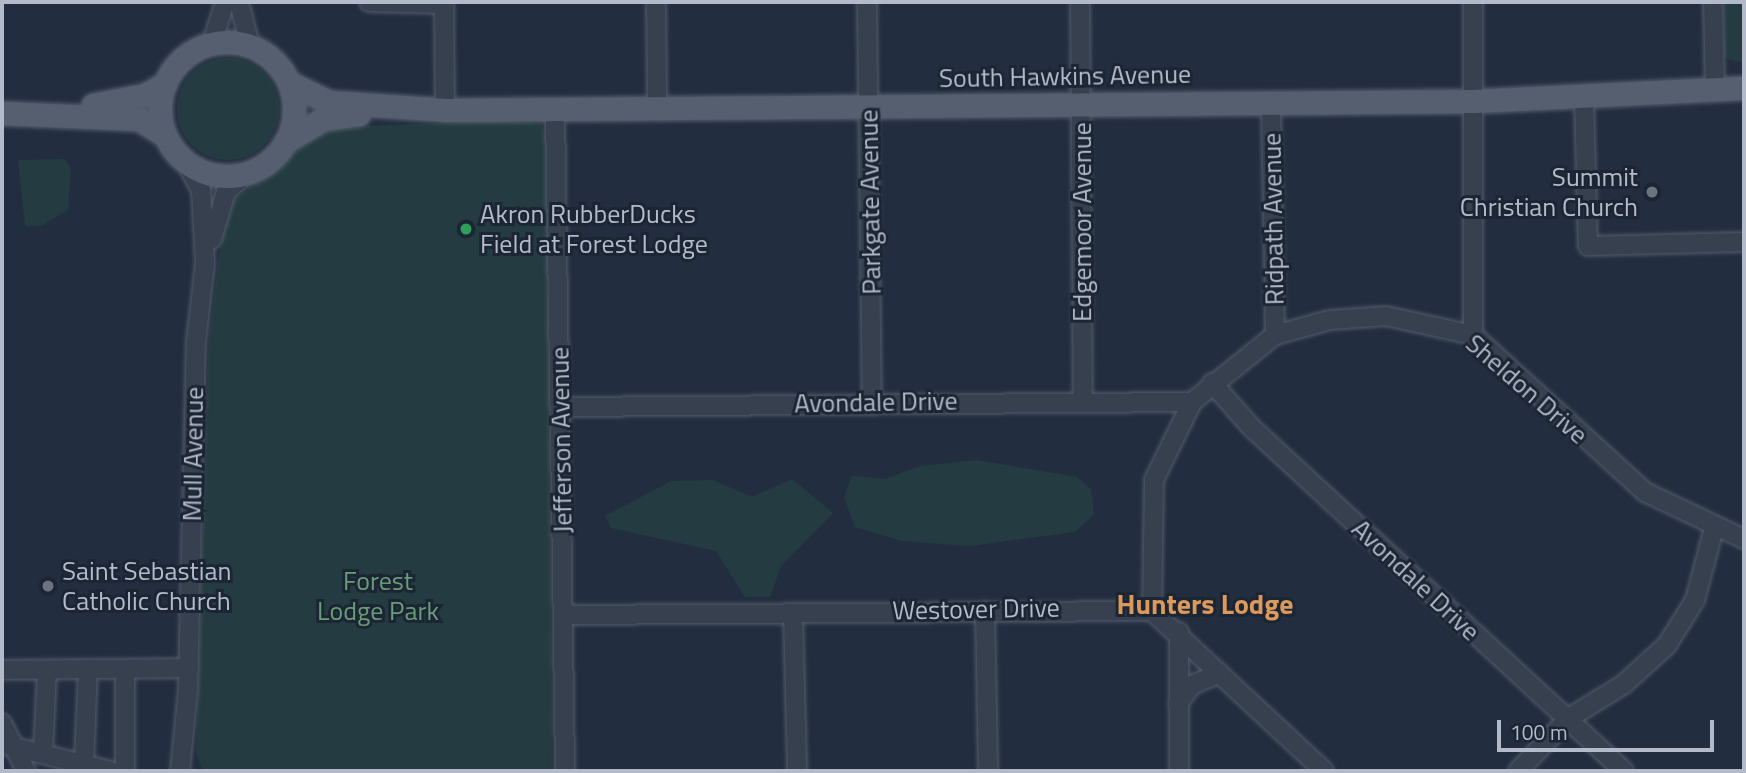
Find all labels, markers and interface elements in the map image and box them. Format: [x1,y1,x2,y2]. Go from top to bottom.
street label: South Hawkins Avenue [939,58,1191,94]
street label: Parkgate Avenue [853,109,887,295]
street label: Edgemoor Avenue [1066,122,1098,322]
street label: Ridpath Avenue [1256,133,1290,305]
place label: Summit Christian Church [1460,161,1638,222]
marker: Summit Christian Church [1644,184,1660,200]
place label: Akron RubberDucks Field at Forest Lodge [480,198,708,260]
marker: Akron RubberDucks Field at Forest Lodge [458,221,474,237]
street label: Sheldon Drive [1460,328,1594,450]
street label: Jefferson Avenue [544,347,578,533]
street label: Avondale Drive [794,385,958,419]
street label: Mull Avenue [176,386,210,522]
street label: Avondale Drive [1346,513,1486,647]
place label: Saint Sebastian Catholic Church [62,555,231,616]
park label: Forest Lodge Park [317,565,439,626]
marker: Saint Sebastian Catholic Church [40,578,56,594]
district label: Hunters Lodge [1117,587,1293,621]
street label: Westover Drive [892,592,1060,626]
scale bar [1501,706,1718,750]
text: 100 m [1510,716,1567,748]

